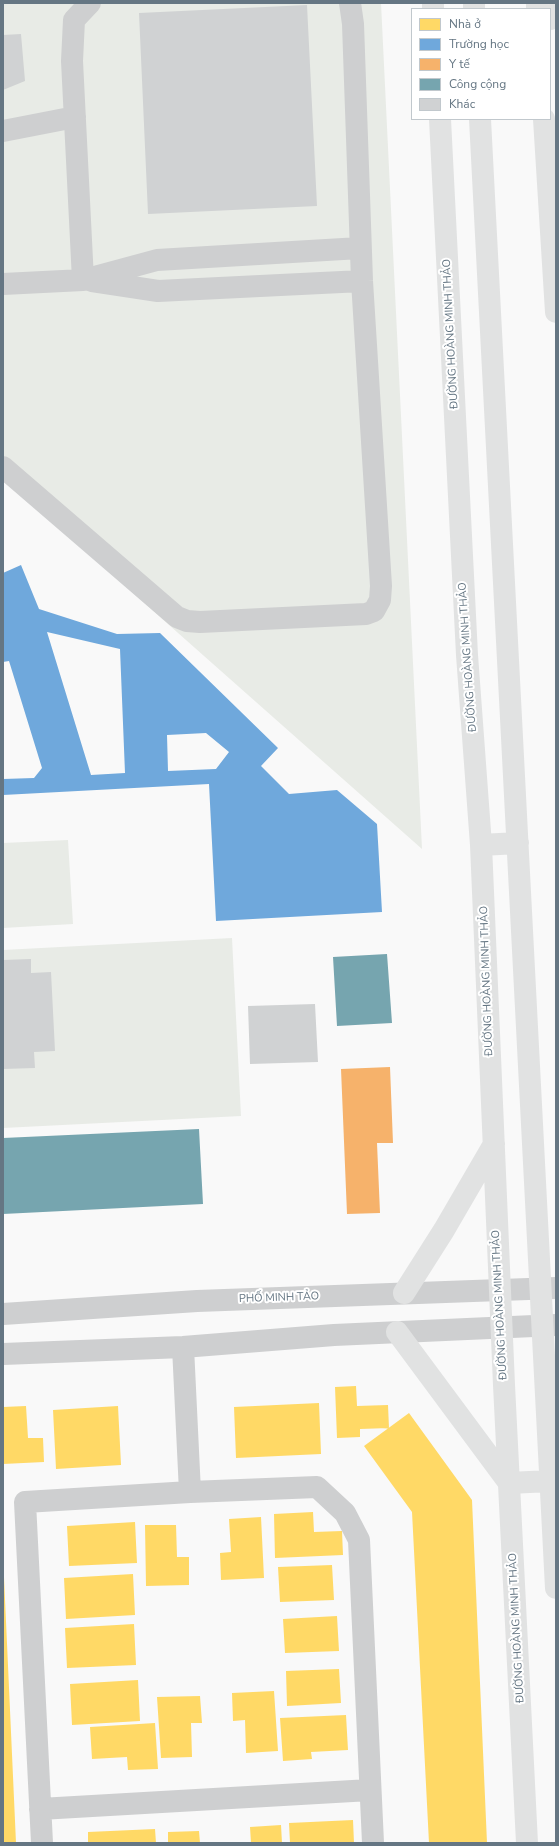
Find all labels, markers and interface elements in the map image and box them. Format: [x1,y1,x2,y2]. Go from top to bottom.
legend [411,8,551,120]
text: Nhà ở [449,16,481,32]
text: Trường học [449,36,509,52]
text: Y tế [449,56,470,72]
text: Công cộng [449,76,506,92]
text: Khác [449,96,475,112]
street label: ĐƯỜNG HOÀNG MINH THẢO [440,259,462,409]
street label: ĐƯỜNG HOÀNG MINH THẢO [456,582,480,732]
street label: ĐƯỜNG HOÀNG MINH THẢO [478,906,496,1056]
street label: ĐƯỜNG HOÀNG MINH THẢO [489,1230,511,1380]
street label: PHỐ MINH TẢO [239,1290,319,1306]
street label: ĐƯỜNG HOÀNG MINH THẢO [506,1553,528,1703]

